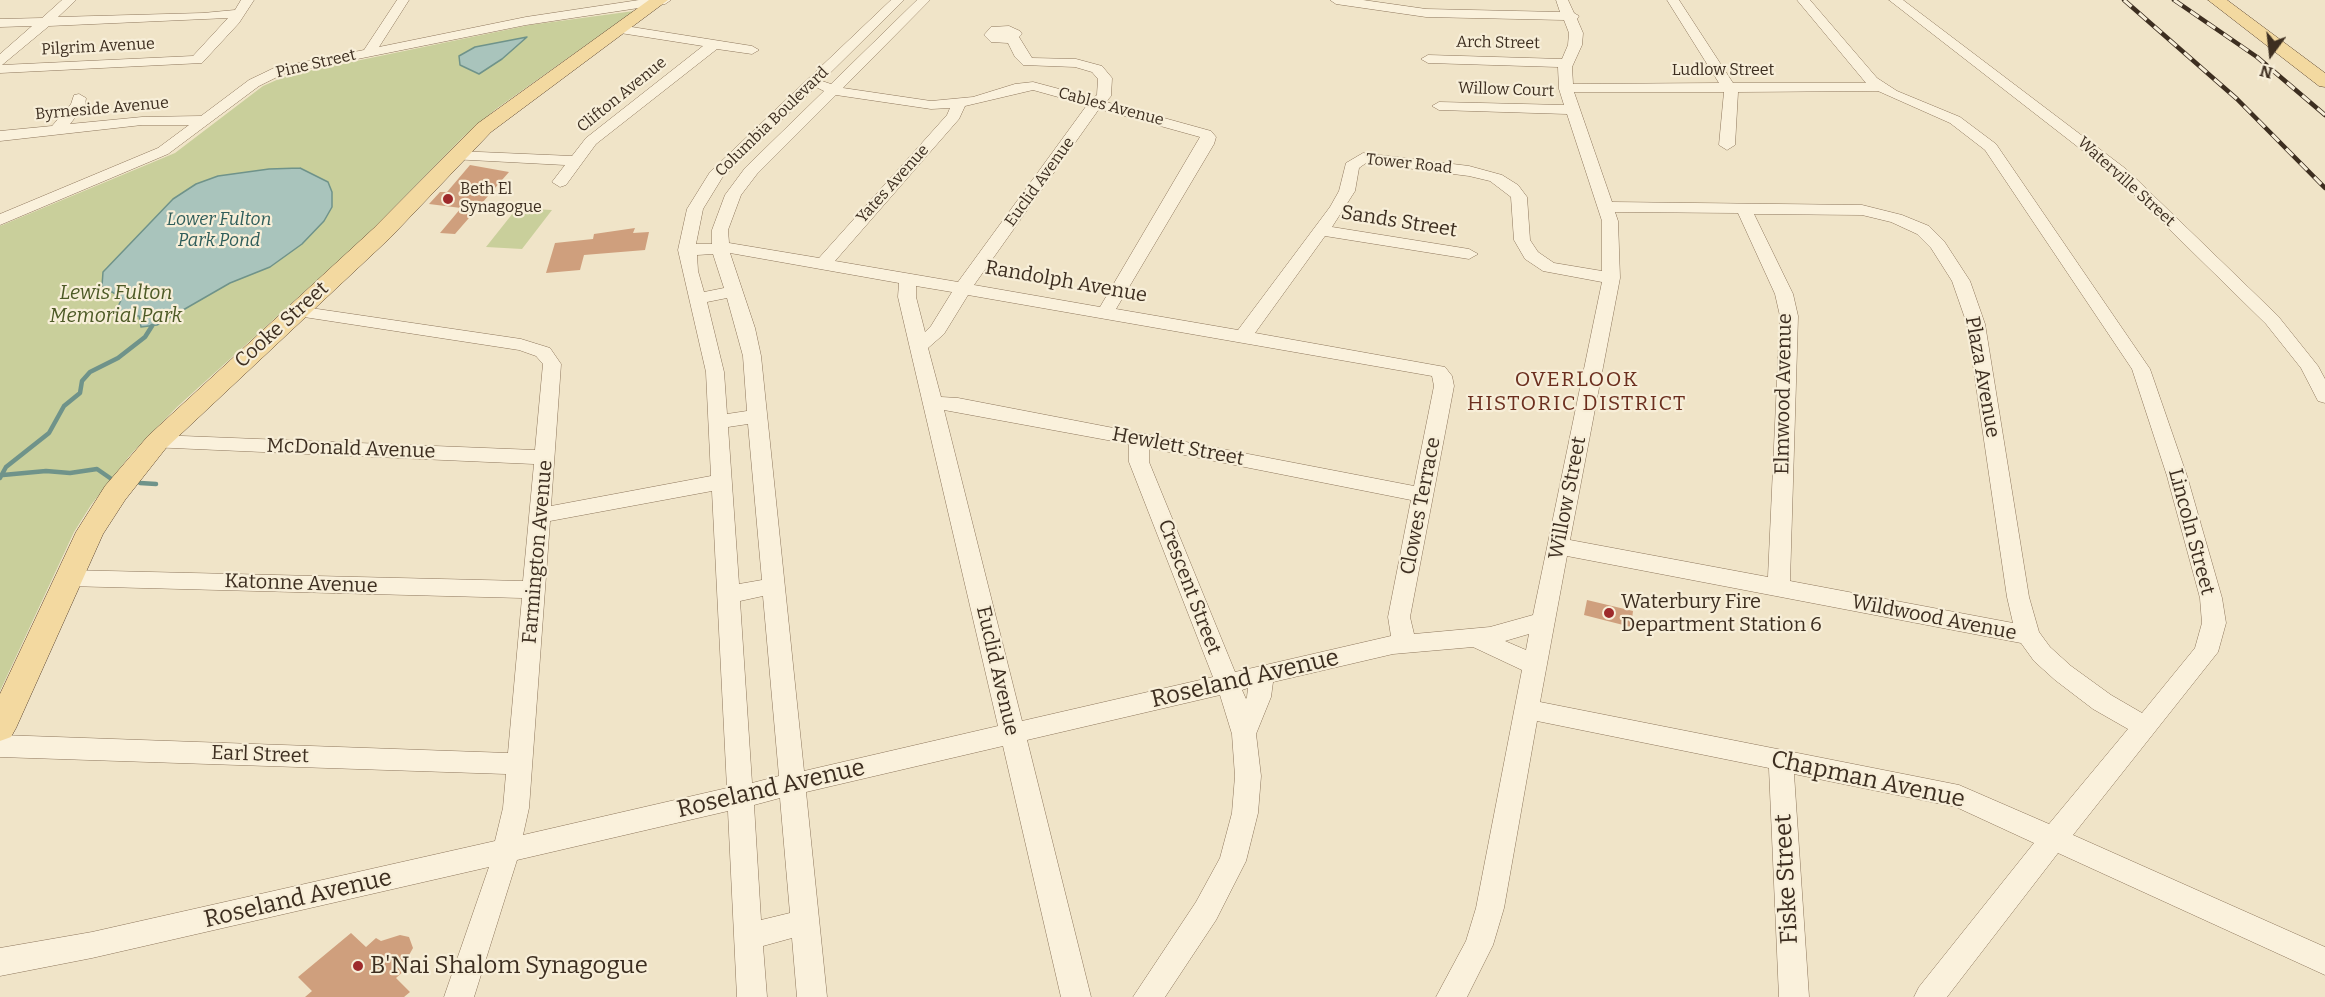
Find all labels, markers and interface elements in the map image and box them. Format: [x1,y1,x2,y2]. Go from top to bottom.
north arrow [2241,24,2301,84]
street label: Arch Street [1456,33,1540,53]
street label: Pilgrim Avenue [41,34,155,60]
street label: Pine Street [274,45,358,83]
street label: Clifton Avenue [573,53,671,137]
street label: Ludlow Street [1672,61,1774,81]
text: N [2258,61,2275,83]
street label: Columbia Boulevard [711,63,833,181]
street label: Willow Court [1457,79,1555,101]
street label: Cables Avenue [1056,84,1166,130]
street label: Byrneside Avenue [34,94,170,124]
street label: Waterville Street [2073,133,2179,231]
street label: Euclid Avenue [1001,134,1079,230]
street label: Yates Avenue [853,141,933,227]
street label: Tower Road [1365,150,1453,178]
place label: Beth El Synagogue [460,180,542,218]
marker: Beth El Synagogue [441,192,455,206]
street label: Sands Street [1339,201,1459,243]
water label: Lower Fulton Park Pond [167,209,271,252]
street label: Randolph Avenue [983,256,1149,308]
street label: Cooke Street [230,277,334,373]
park label: Lewis Fulton Memorial Park [50,281,182,328]
street label: Elmwood Avenue [1771,313,1797,475]
street label: Plaza Avenue [1960,314,2004,440]
district label: OVERLOOK HISTORIC DISTRICT [1467,367,1687,417]
street label: Hewlett Street [1110,422,1246,472]
street label: McDonald Avenue [266,434,436,464]
street label: Clowes Terrace [1396,435,1446,577]
street label: Willow Street [1544,435,1592,561]
street label: Farmington Avenue [518,459,558,645]
street label: Lincoln Street [2163,466,2219,598]
street label: Crescent Street [1152,516,1226,658]
street label: Katonne Avenue [224,569,378,599]
place label: Waterbury Fire Department Station 6 [1621,590,1822,637]
street label: Wildwood Avenue [1849,590,2019,646]
street label: Euclid Avenue [970,604,1024,738]
marker: Waterbury Fire Department Station 6 [1602,606,1616,620]
street label: Roseland Avenue [1148,643,1342,715]
street label: Earl Street [211,741,309,769]
street label: Chapman Avenue [1768,745,1968,815]
street label: Roseland Avenue [674,753,868,825]
street label: Fiske Street [1769,813,1805,945]
street label: Roseland Avenue [201,863,395,935]
place label: B'Nai Shalom Synagogue [370,952,648,980]
marker: B'Nai Shalom Synagogue [351,959,365,973]

